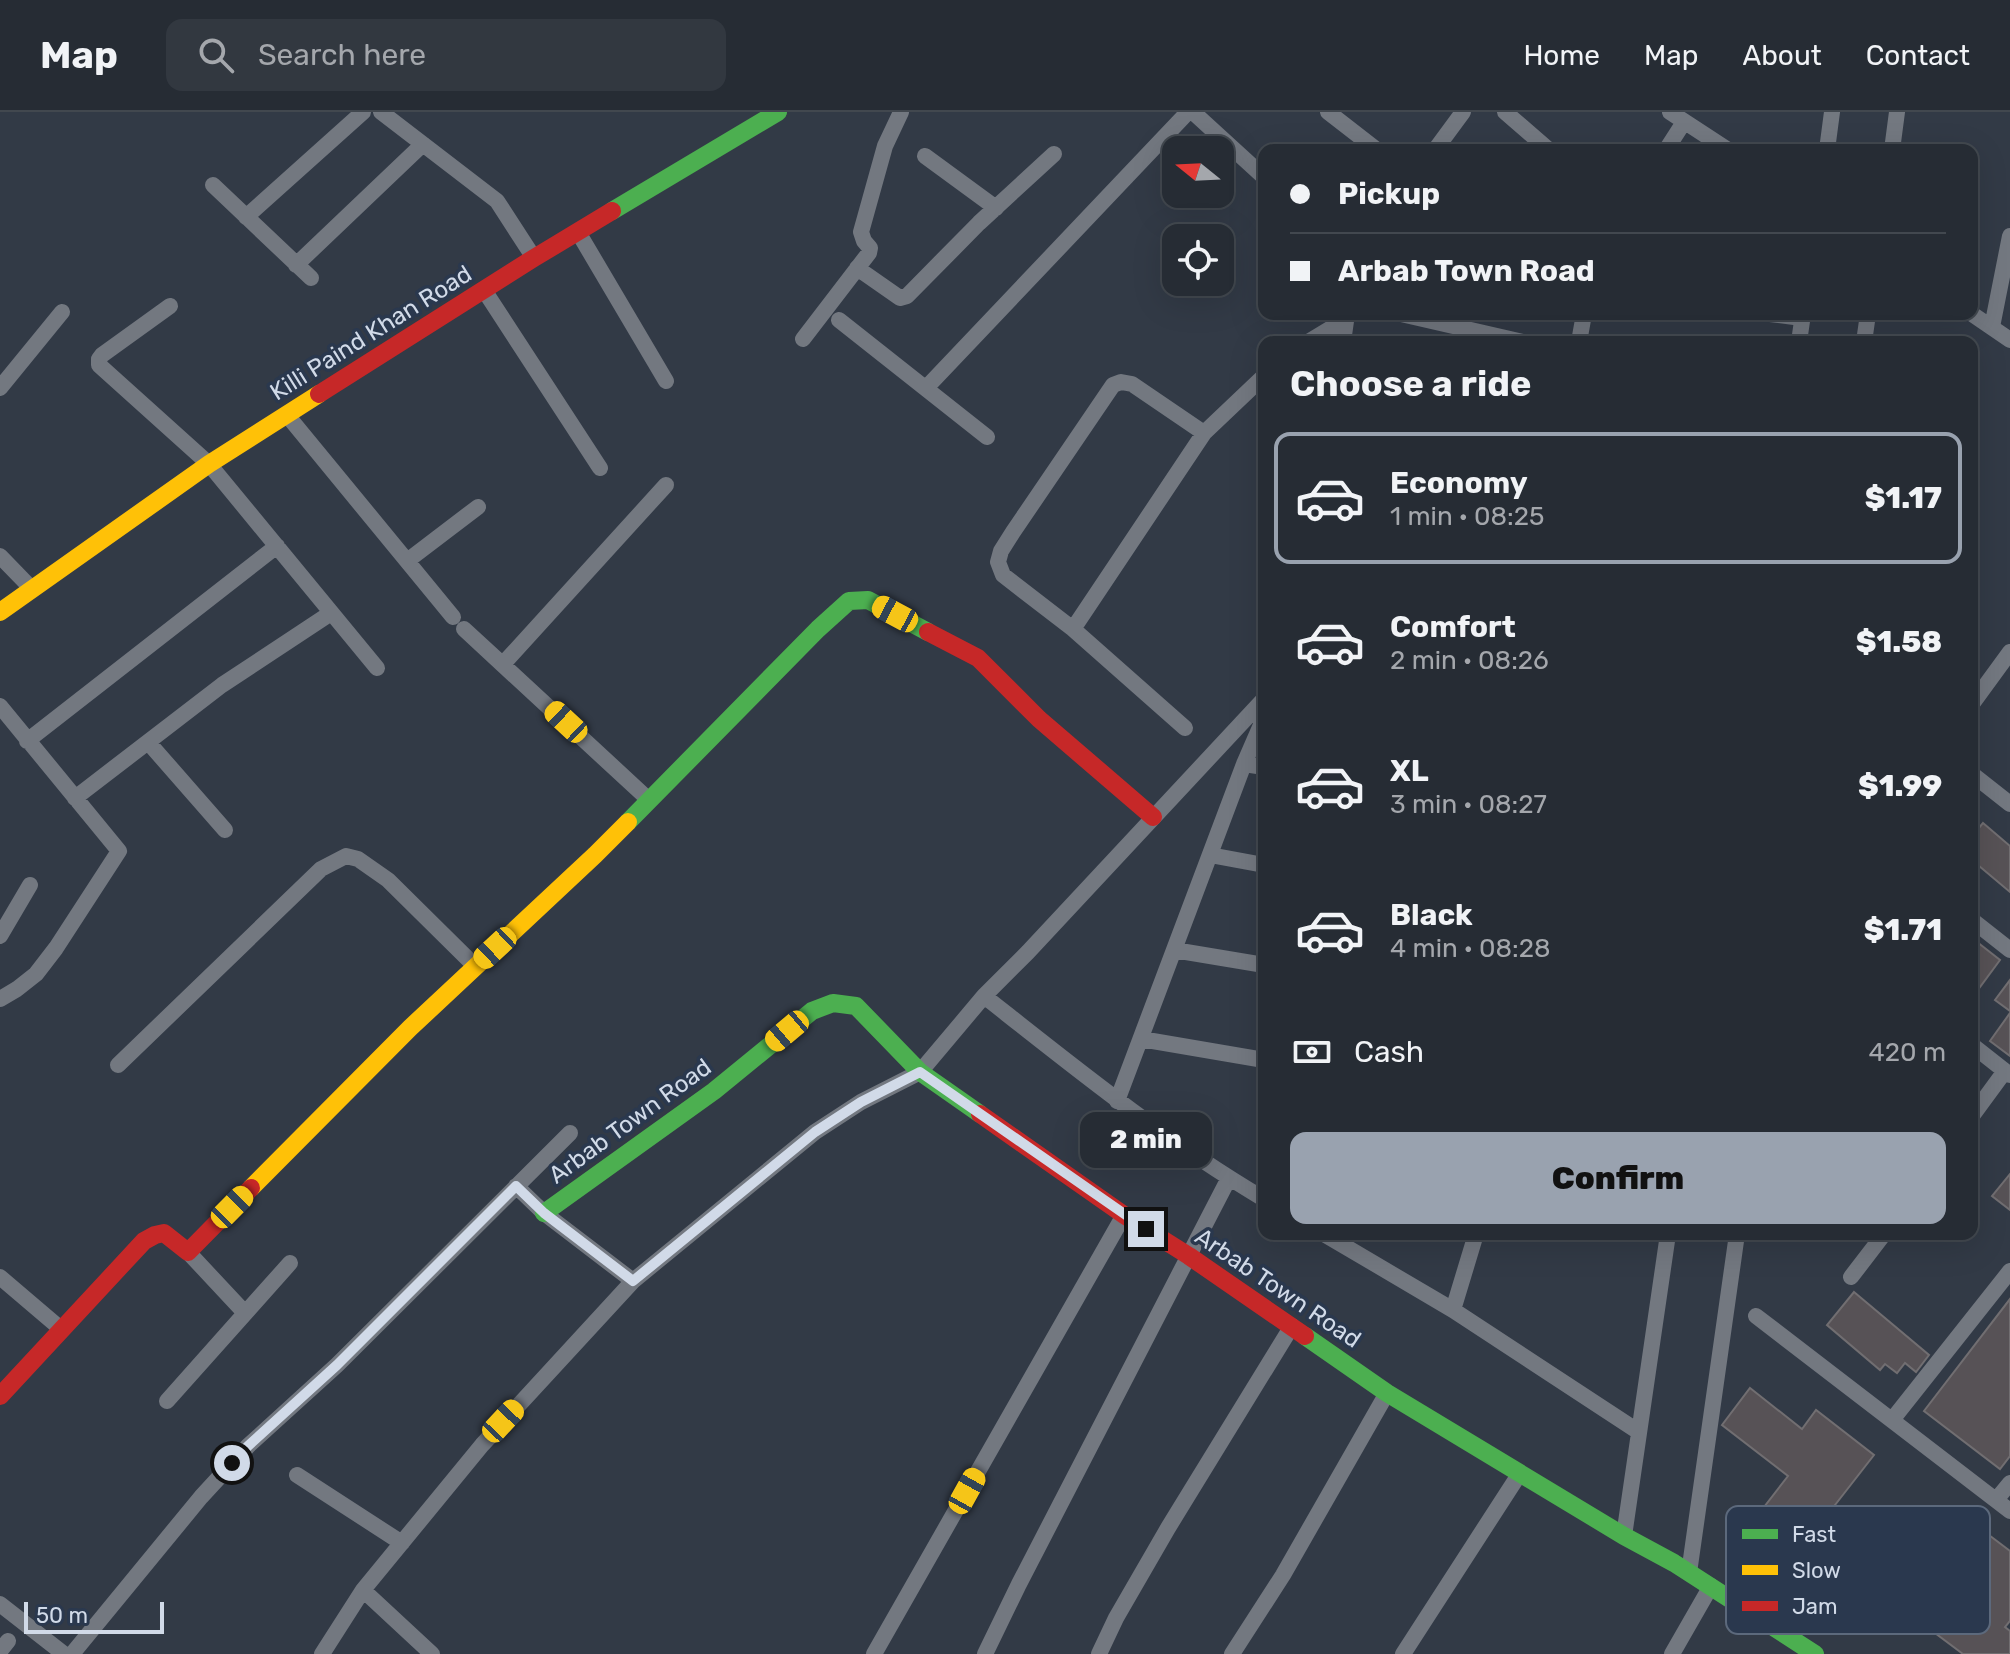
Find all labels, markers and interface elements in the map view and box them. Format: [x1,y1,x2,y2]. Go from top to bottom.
search box [166,19,726,91]
text: Map [40,32,118,78]
icon: search [194,33,238,77]
text: Search here [258,37,426,73]
text: Home [1523,39,1600,72]
text: Map [1644,39,1698,72]
text: About [1742,39,1822,72]
text: Contact [1866,39,1970,72]
north arrow [1162,136,1234,208]
map controls [1162,136,1234,296]
text: Pickup [1338,176,1440,212]
button: locate [1162,224,1234,296]
text: Arbab Town Road [1338,253,1595,289]
street label: Killi Paind Khan Road [265,260,477,406]
text: Choose a ride [1290,362,1531,405]
icon: car [1294,462,1366,534]
text: Economy [1390,465,1528,501]
text: $1.17 [1865,480,1942,516]
text: 1 min · 08:25 [1390,501,1544,532]
car [868,592,922,636]
icon: car [1294,606,1366,678]
text: Comfort [1390,609,1516,645]
text: $1.58 [1856,624,1942,660]
text: 2 min · 08:26 [1390,645,1549,676]
car [540,697,592,747]
icon: car [1294,750,1366,822]
text: XL [1390,753,1429,789]
text: $1.99 [1858,768,1942,804]
text: 3 min · 08:27 [1390,789,1547,820]
icon: car [1294,894,1366,966]
text: Black [1390,897,1473,933]
text: $1.71 [1864,912,1942,948]
car [469,923,521,973]
text: 4 min · 08:28 [1390,933,1551,964]
car [761,1006,813,1056]
icon: cash [1290,1030,1334,1074]
text: Cash [1354,1034,1424,1070]
text: 420 m [1869,1037,1946,1068]
street label: Arbab Town Road [543,1053,717,1189]
callout: 2 min [1080,1113,1212,1169]
text: 2 min [1110,1124,1182,1155]
button: Confirm [1290,1132,1946,1224]
car [207,1182,257,1232]
route end [1128,1211,1164,1247]
street label: Arbab Town Road [1190,1222,1366,1354]
car [478,1395,528,1447]
route start [214,1445,250,1481]
car [945,1464,989,1518]
legend [1726,1506,1990,1634]
text: Fast [1792,1521,1837,1548]
text: Slow [1792,1557,1841,1584]
text: Jam [1792,1593,1838,1620]
scale bar [24,1598,164,1634]
text: 50 m [36,1602,88,1629]

